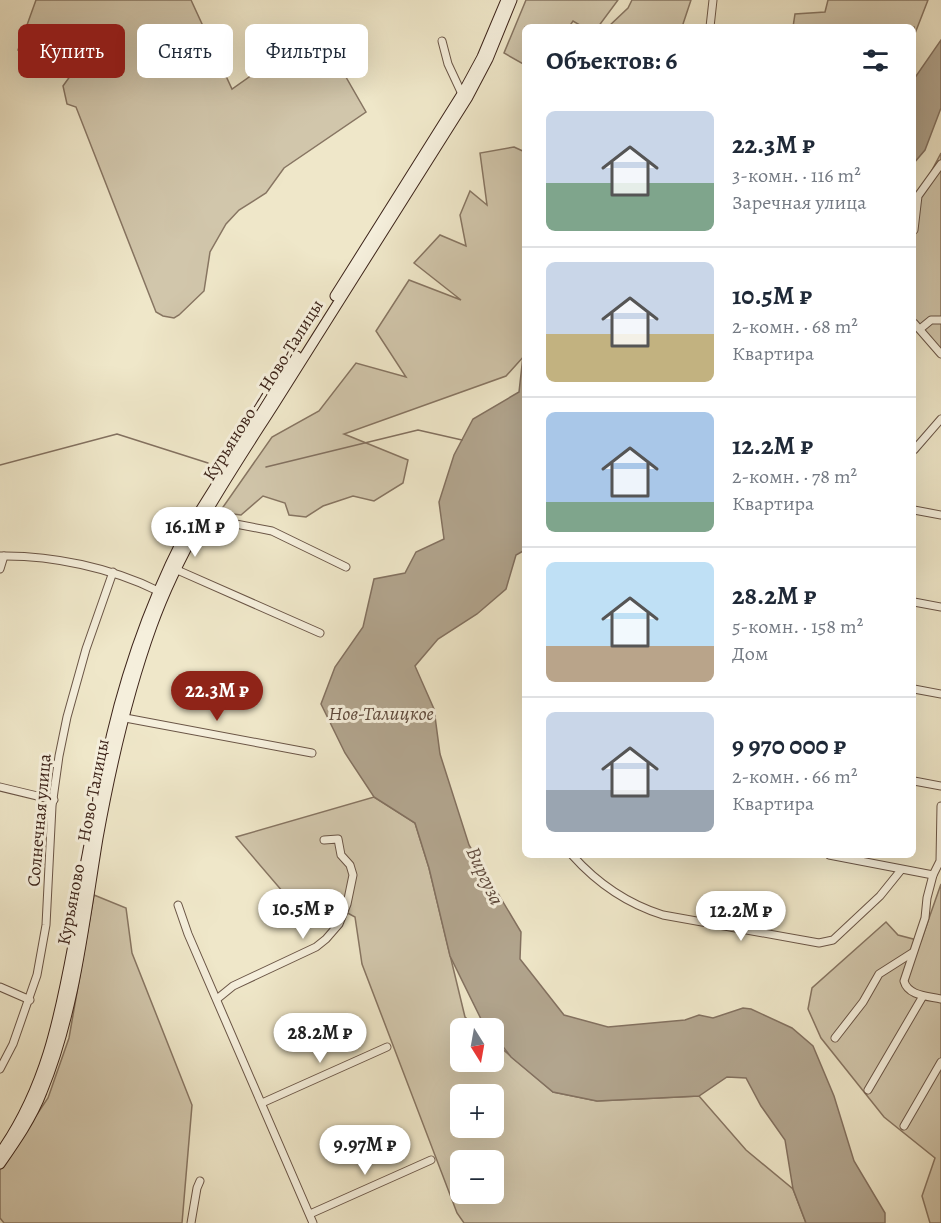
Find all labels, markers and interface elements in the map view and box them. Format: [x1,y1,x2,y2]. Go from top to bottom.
chip: Купить [18,24,125,78]
chip: Снять [137,24,233,78]
chip: Фильтры [245,24,368,78]
text: Объектов: 6 [546,43,677,78]
icon: filters [859,44,892,77]
text: 22.3M ₽ [732,127,815,162]
icon: home [594,135,666,207]
text: 3-комн. · 116 m² [732,162,861,189]
text: Заречная улица [732,189,867,216]
text: 10.5M ₽ [732,278,812,313]
icon: home [594,286,666,358]
street label: Курьяново — Ново-Талицы [197,295,329,485]
text: 2-комн. · 68 m² [732,313,858,340]
text: Квартира [732,340,814,367]
text: 12.2M ₽ [732,428,813,463]
icon: home [594,436,666,508]
text: 2-комн. · 78 m² [732,463,857,490]
text: Квартира [732,490,814,517]
pin: 16.1M ₽ [140,507,250,558]
text: 16.1M ₽ [165,513,225,540]
text: 28.2M ₽ [732,578,816,613]
icon: home [594,586,666,658]
text: 5-комн. · 158 m² [732,613,863,640]
text: Дом [732,640,768,667]
pin: 22.3M ₽ [162,671,272,722]
text: 22.3M ₽ [185,677,249,704]
water label: Нов-Талицкое [328,700,434,727]
text: 9 970 000 ₽ [732,728,846,763]
icon: home [594,736,666,808]
street label: Курьяново — Ново-Талицы [51,737,115,947]
street label: Солнечная улица [21,752,57,887]
text: 2-комн. · 66 m² [732,763,857,790]
text: Квартира [732,790,814,817]
water label: Виргуза [460,842,510,910]
pin: 10.5M ₽ [248,889,358,940]
pin: 12.2M ₽ [686,891,796,942]
text: 10.5M ₽ [272,895,334,922]
text: 12.2M ₽ [710,897,772,924]
pin: 28.2M ₽ [265,1013,375,1064]
north arrow [450,1018,504,1072]
map controls [450,1018,504,1204]
text: 28.2M ₽ [288,1019,352,1046]
button: + [450,1084,504,1138]
pin: 9.97M ₽ [310,1125,420,1176]
text: 9.97M ₽ [333,1131,397,1158]
button: − [450,1150,504,1204]

